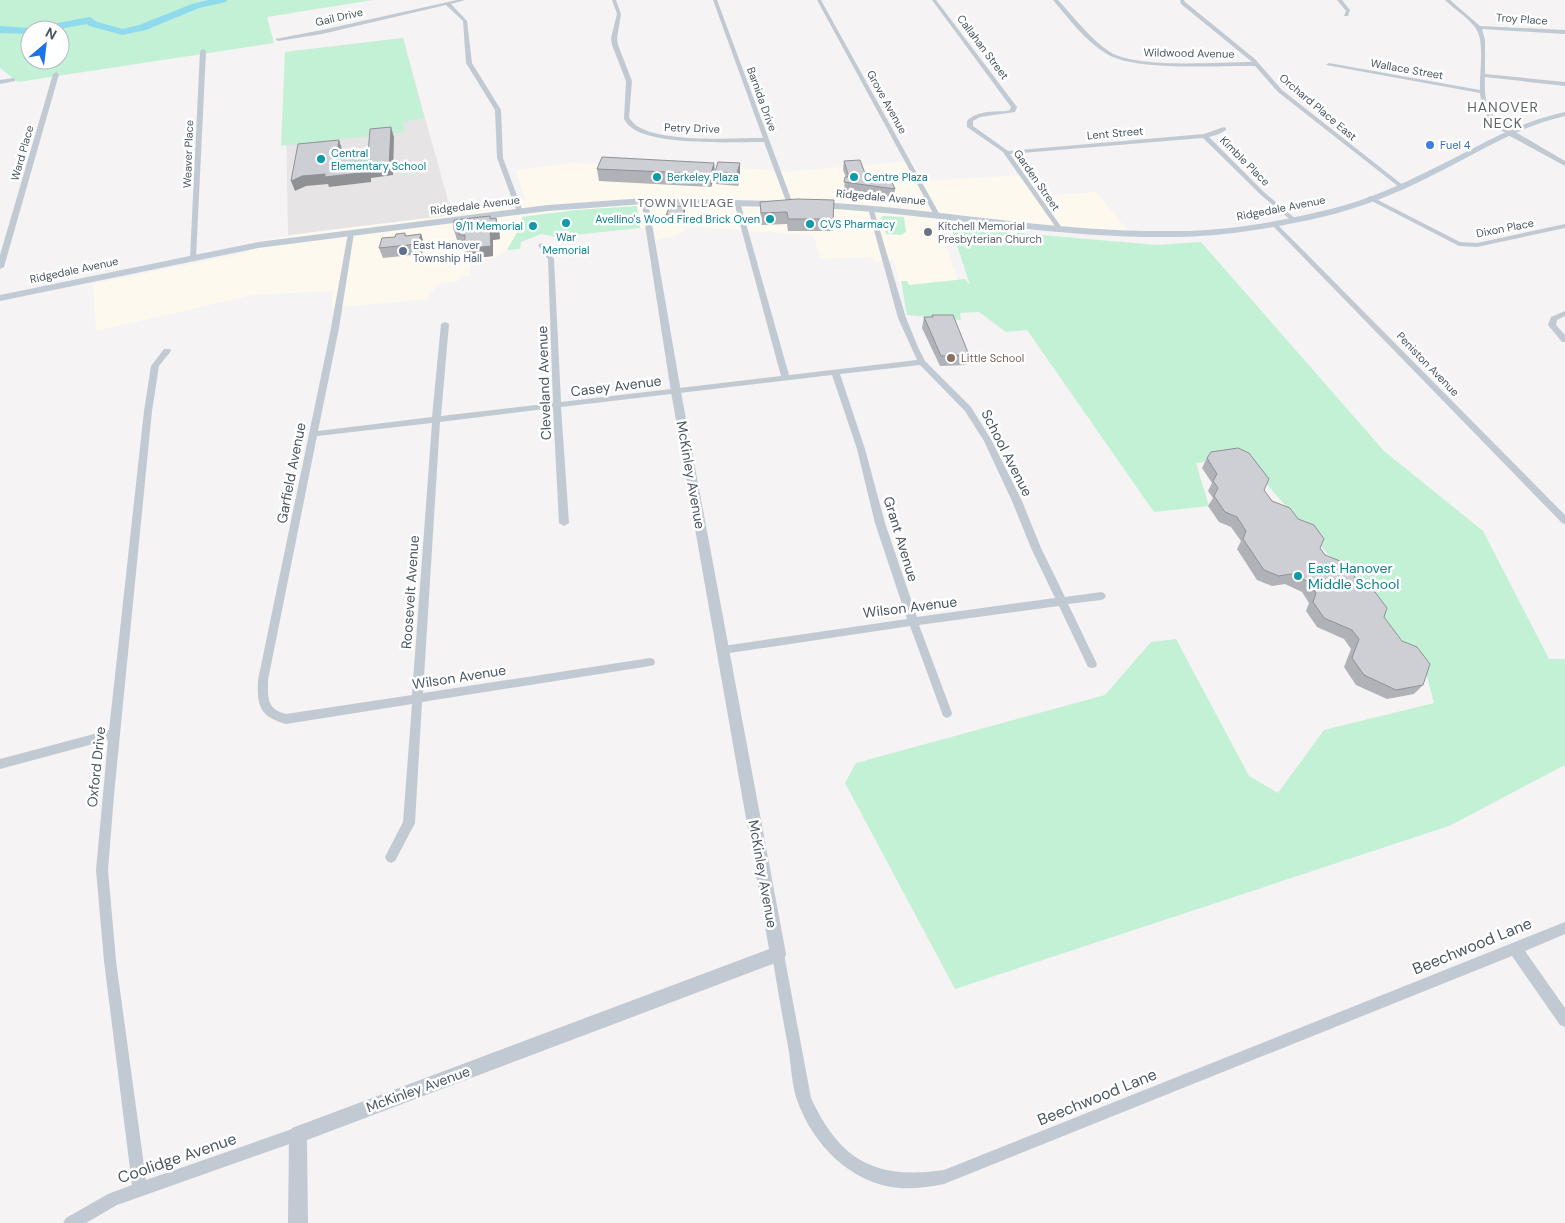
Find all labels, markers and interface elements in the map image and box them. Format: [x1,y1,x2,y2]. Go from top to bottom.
street label: Gail Drive [314,5,364,29]
street label: Troy Place [1496,10,1548,28]
street label: Callahan Street [954,12,1012,82]
north arrow [20,20,70,70]
text: N [42,23,60,44]
street label: Wildwood Avenue [1143,45,1235,61]
street label: Wallace Street [1370,56,1444,82]
street label: Barnida Drive [744,65,780,133]
street label: Grove Avenue [864,68,910,136]
street label: Orchard Place East [1276,71,1360,143]
district label: HANOVER NECK [1467,98,1539,132]
street label: Weaver Place [180,120,196,188]
street label: Petry Drive [664,120,720,136]
street label: Ward Place [7,124,37,182]
street label: Lent Street [1086,124,1144,142]
street label: Kimble Place [1217,133,1273,189]
place label: Fuel 4 [1440,138,1471,152]
marker: Fuel 4 [1424,139,1436,151]
place label: Central Elementary School [331,146,426,173]
street label: Garden Street [1011,147,1063,213]
marker: Central Elementary School [315,153,327,165]
place label: Berkeley Plaza [667,170,739,184]
place label: Centre Plaza [864,170,928,184]
marker: Berkeley Plaza [651,171,663,183]
marker: Centre Plaza [848,171,860,183]
street label: Ridgedale Avenue [835,186,927,208]
street label: Ridgedale Avenue [429,193,521,217]
street label: Ridgedale Avenue [1235,193,1327,223]
district label: TOWN VILLAGE [637,195,735,211]
place label: Avellino's Wood Fired Brick Oven [595,212,760,226]
marker: Avellino's Wood Fired Brick Oven [764,213,776,225]
street label: Dixon Place [1475,216,1535,240]
marker: War Memorial [560,217,572,229]
place label: CVS Pharmacy [820,217,895,231]
marker: CVS Pharmacy [804,218,816,230]
place label: 9/11 Memorial [456,219,523,233]
place label: Kitchell Memorial Presbyterian Church [938,219,1042,246]
marker: 9/11 Memorial [527,220,539,232]
marker: Kitchell Memorial Presbyterian Church [922,226,934,238]
place label: War Memorial [543,230,589,257]
place label: East Hanover Township Hall [413,238,482,265]
marker: East Hanover Township Hall [397,245,409,257]
street label: Ridgedale Avenue [28,254,120,286]
street label: Cleveland Avenue [533,325,555,441]
street label: Peniston Avenue [1394,329,1462,399]
place label: Little School [961,351,1024,365]
marker: Little School [945,352,957,364]
street label: Casey Avenue [570,371,663,401]
street label: School Avenue [977,407,1037,500]
street label: McKinley Avenue [673,420,709,530]
street label: Garfield Avenue [272,421,310,525]
street label: Grant Avenue [879,494,923,584]
street label: Roosevelt Avenue [397,534,423,650]
place label: East Hanover Middle School [1308,559,1399,593]
marker: East Hanover Middle School [1292,570,1304,582]
street label: Wilson Avenue [862,592,958,622]
street label: Wilson Avenue [411,661,507,693]
street label: Oxford Drive [83,726,109,808]
street label: McKinley Avenue [745,819,781,929]
street label: Beechwood Lane [1409,913,1535,979]
street label: McKinley Avenue [364,1062,472,1116]
street label: Beechwood Lane [1034,1064,1160,1130]
street label: Coolidge Avenue [115,1128,239,1188]

